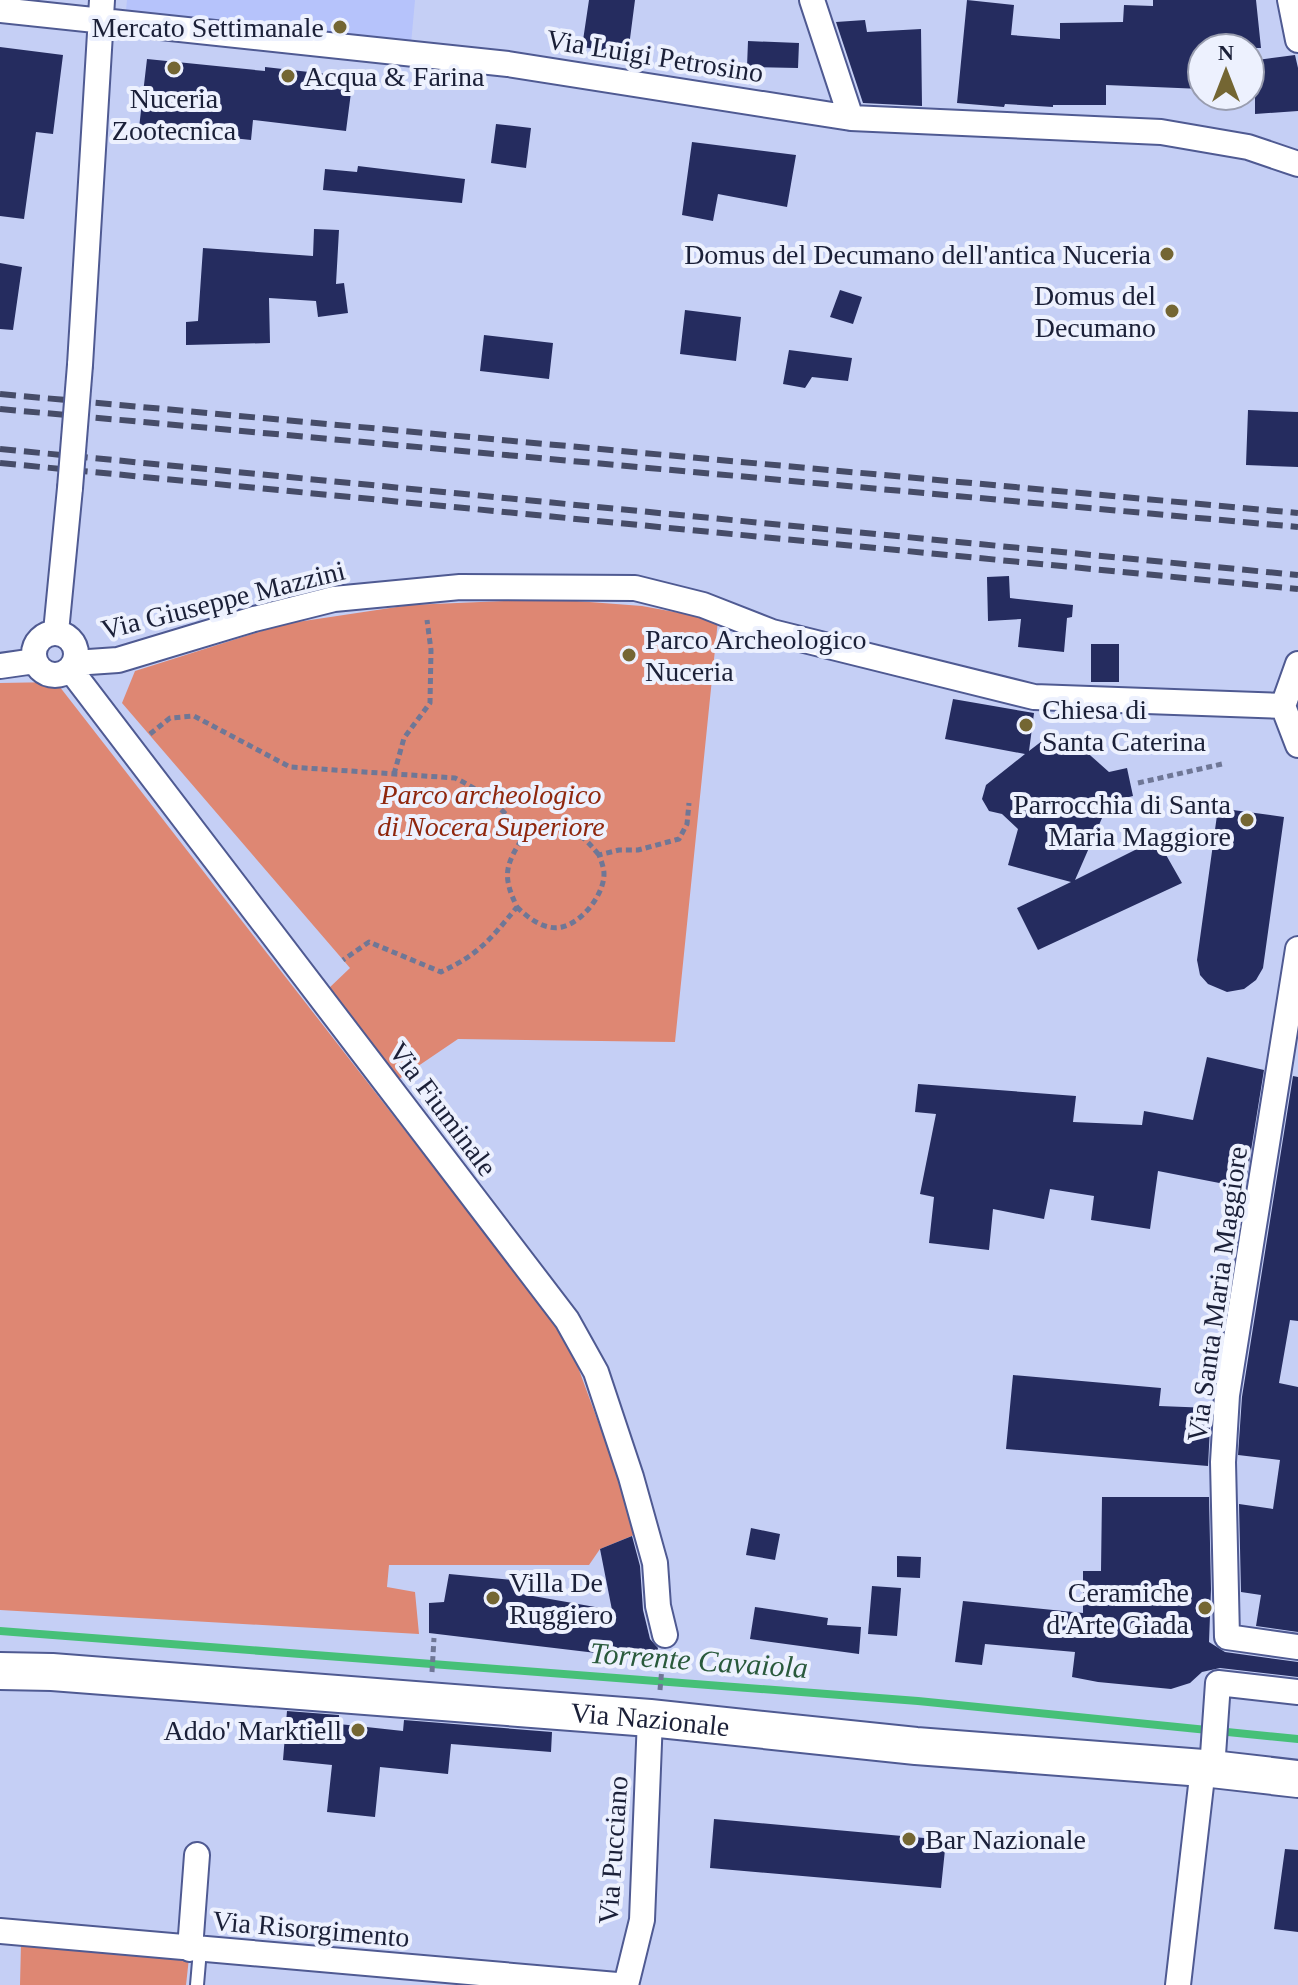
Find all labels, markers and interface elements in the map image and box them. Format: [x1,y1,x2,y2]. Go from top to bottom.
place label: Mercato Settimanale [92,12,324,43]
marker: Mercato Settimanale [331,18,349,36]
street label: Via Luigi Petrosino [544,24,766,88]
north arrow [1186,32,1266,112]
text: N [1218,40,1234,65]
marker: Nuceria Zootecnica [165,59,183,77]
place label: Acqua & Farina [304,61,485,92]
marker: Acqua & Farina [279,67,297,85]
place label: Nuceria Zootecnica [112,83,237,146]
place label: Domus del Decumano dell'antica Nuceria [684,239,1152,270]
marker: Domus del Decumano dell'antica Nuceria [1158,245,1176,263]
place label: Domus del Decumano [1034,280,1156,343]
marker: Domus del Decumano [1163,302,1181,320]
street label: Via Giuseppe Mazzini [98,555,348,645]
place label: Parco Archeologico Nuceria [645,624,867,687]
marker: Parco Archeologico Nuceria [620,646,638,664]
place label: Chiesa di Santa Caterina [1042,694,1207,757]
marker: Chiesa di Santa Caterina [1017,716,1035,734]
park label: Parco archeologico di Nocera Superiore [377,779,605,842]
place label: Parrocchia di Santa Maria Maggiore [1013,789,1232,852]
marker: Parrocchia di Santa Maria Maggiore [1238,811,1256,829]
street label: Via Fiuminale [383,1036,503,1182]
street label: Via Santa Maria Maggiore [1181,1144,1253,1444]
place label: Villa De Ruggiero [509,1567,613,1630]
place label: Ceramiche d'Arte Giada [1046,1577,1190,1640]
marker: Villa De Ruggiero [484,1589,502,1607]
marker: Ceramiche d'Arte Giada [1196,1599,1214,1617]
water label: Torrente Cavaiola [589,1636,809,1684]
street label: Via Nazionale [570,1696,731,1742]
place label: Addo' Marktiell [164,1715,342,1746]
marker: Addo' Marktiell [349,1721,367,1739]
street label: Via Pucciano [592,1775,634,1925]
place label: Bar Nazionale [925,1824,1086,1855]
marker: Bar Nazionale [900,1830,918,1848]
street label: Via Risorgimento [211,1905,411,1953]

